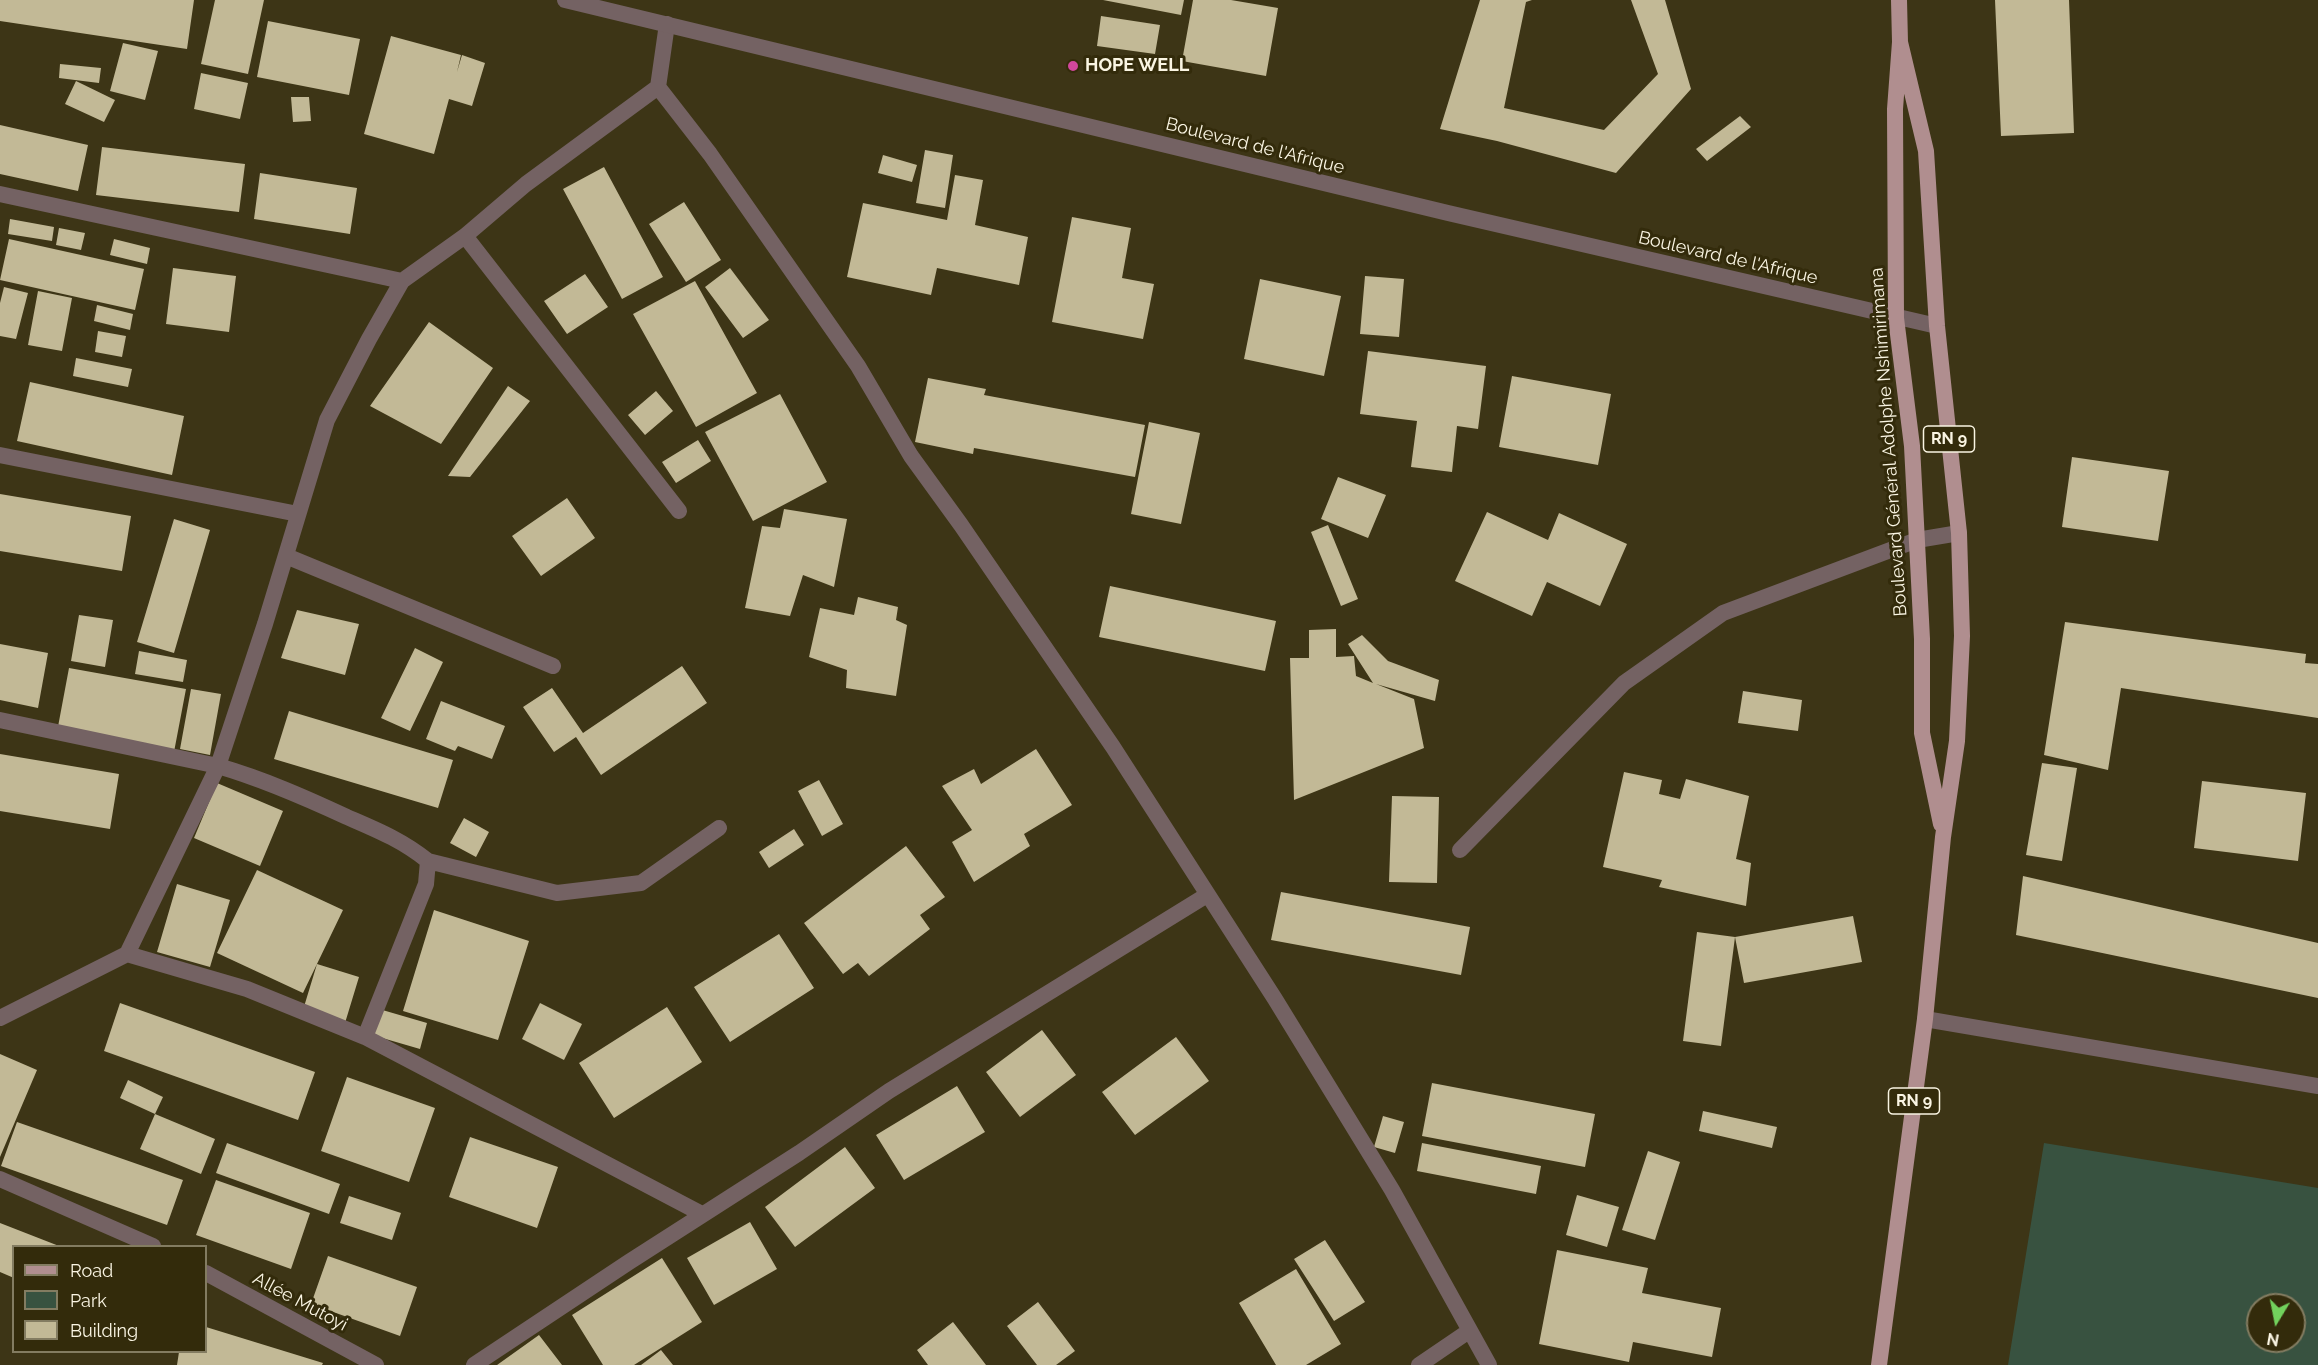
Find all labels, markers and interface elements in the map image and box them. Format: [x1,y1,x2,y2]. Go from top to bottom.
place label: HOPE WELL [1085,55,1189,77]
marker: HOPE WELL [1066,59,1080,73]
street label: Boulevard de l'Afrique [1163,113,1347,179]
street label: Boulevard de l'Afrique [1636,227,1820,289]
street label: Boulevard Général Adolphe Nshimirimana [1866,267,1912,617]
road number: RN 9 [1924,426,1974,452]
road number: RN 9 [1888,1088,1940,1114]
legend [12,1245,207,1353]
text: Road [70,1260,113,1281]
street label: Allée Mutoyi [249,1268,351,1336]
text: Park [70,1290,107,1311]
north arrow [2246,1293,2306,1353]
text: Building [70,1320,138,1341]
text: N [2265,1329,2281,1350]

